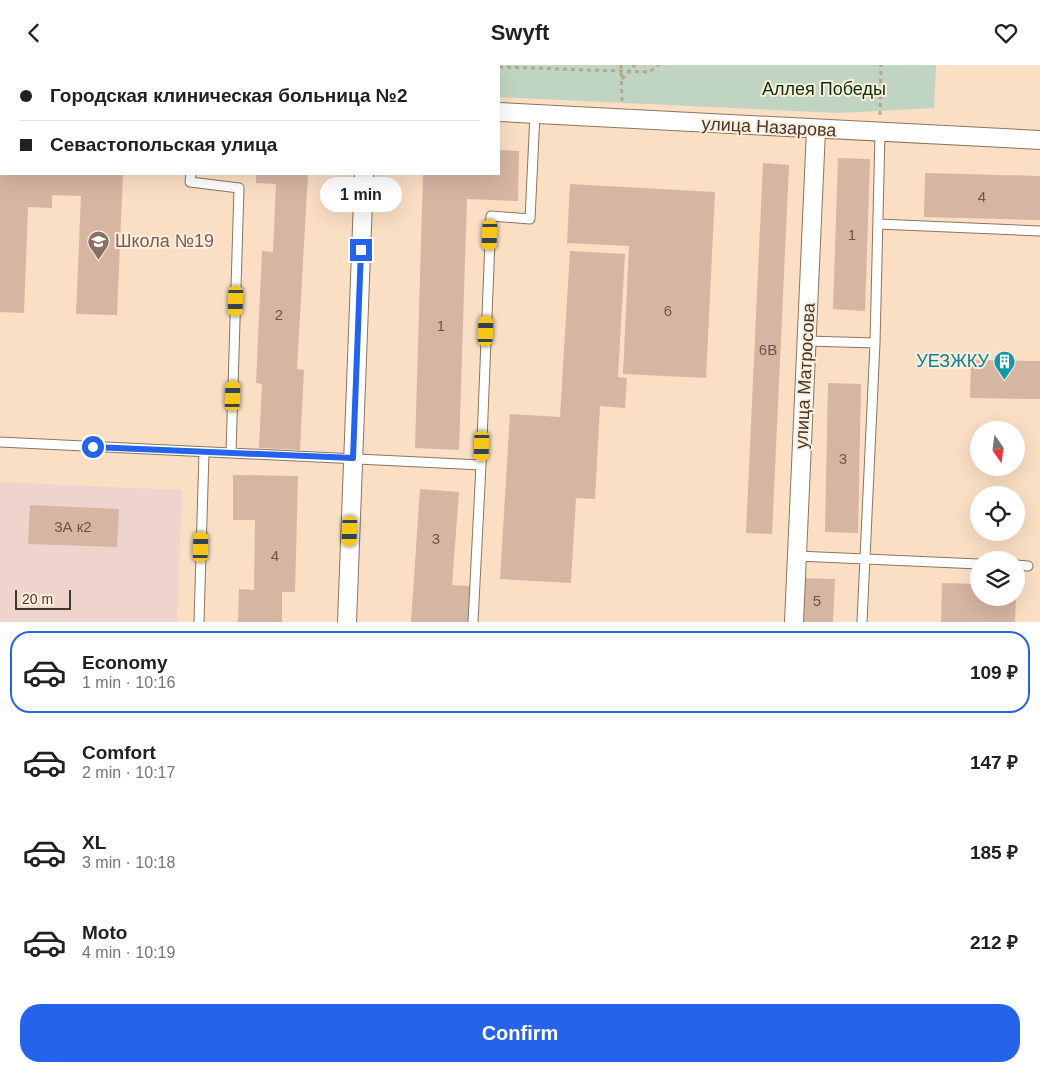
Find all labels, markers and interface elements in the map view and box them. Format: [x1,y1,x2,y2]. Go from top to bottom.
icon: back [20,19,48,47]
icon: heart [992,19,1020,47]
text: Swyft [491,20,549,45]
park label: Аллея Победы [762,79,886,99]
text: Городская клиническая больница №2 [50,85,408,106]
street label: улица Назарова [701,113,838,141]
text: Севастопольская улица [50,134,277,155]
callout: 1 min [320,177,402,213]
text: 1 min [340,186,382,203]
house number: 4 [978,188,986,205]
car [481,220,498,250]
house number: 1 [848,226,856,243]
school or university icon: Школа №19 [87,229,111,260]
place label: Школа №19 [115,231,214,251]
route end [350,239,372,261]
car [227,286,244,316]
house number: 6 [664,302,672,319]
street label: улица Матросова [791,302,819,450]
house number: 2 [275,306,283,323]
car [477,316,494,346]
house number: 1 [437,317,445,334]
house number: 6В [759,341,777,358]
building icon: УЕЗЖКУ [993,349,1017,380]
place label: УЕЗЖКУ [916,351,990,371]
car [224,381,241,411]
north arrow [970,421,1025,476]
map controls [970,421,1025,606]
car [473,431,490,461]
route start [82,436,104,458]
house number: 3 [839,450,847,467]
button: locate [970,486,1025,541]
car [341,516,358,546]
house number: 3А к2 [54,518,92,535]
house number: 3 [432,530,440,547]
car [192,532,209,562]
house number: 4 [271,547,279,564]
button: layers [970,551,1025,606]
scale bar [15,587,71,610]
text: 20 m [22,591,53,607]
house number: 5 [813,592,821,609]
icon: car [22,650,67,695]
text: Economy [82,652,168,673]
text: 109 ₽ [970,662,1018,683]
text: 1 min · 10:16 [82,674,175,691]
icon: car [22,740,67,785]
text: Comfort [82,742,156,763]
text: 147 ₽ [970,752,1018,773]
text: 2 min · 10:17 [82,764,175,781]
icon: car [22,830,67,875]
text: XL [82,832,106,853]
text: 185 ₽ [970,842,1018,863]
text: 3 min · 10:18 [82,854,175,871]
icon: car [22,920,67,965]
text: Moto [82,922,127,943]
text: 212 ₽ [970,932,1018,953]
text: 4 min · 10:19 [82,944,175,961]
button: Confirm [20,1004,1020,1062]

